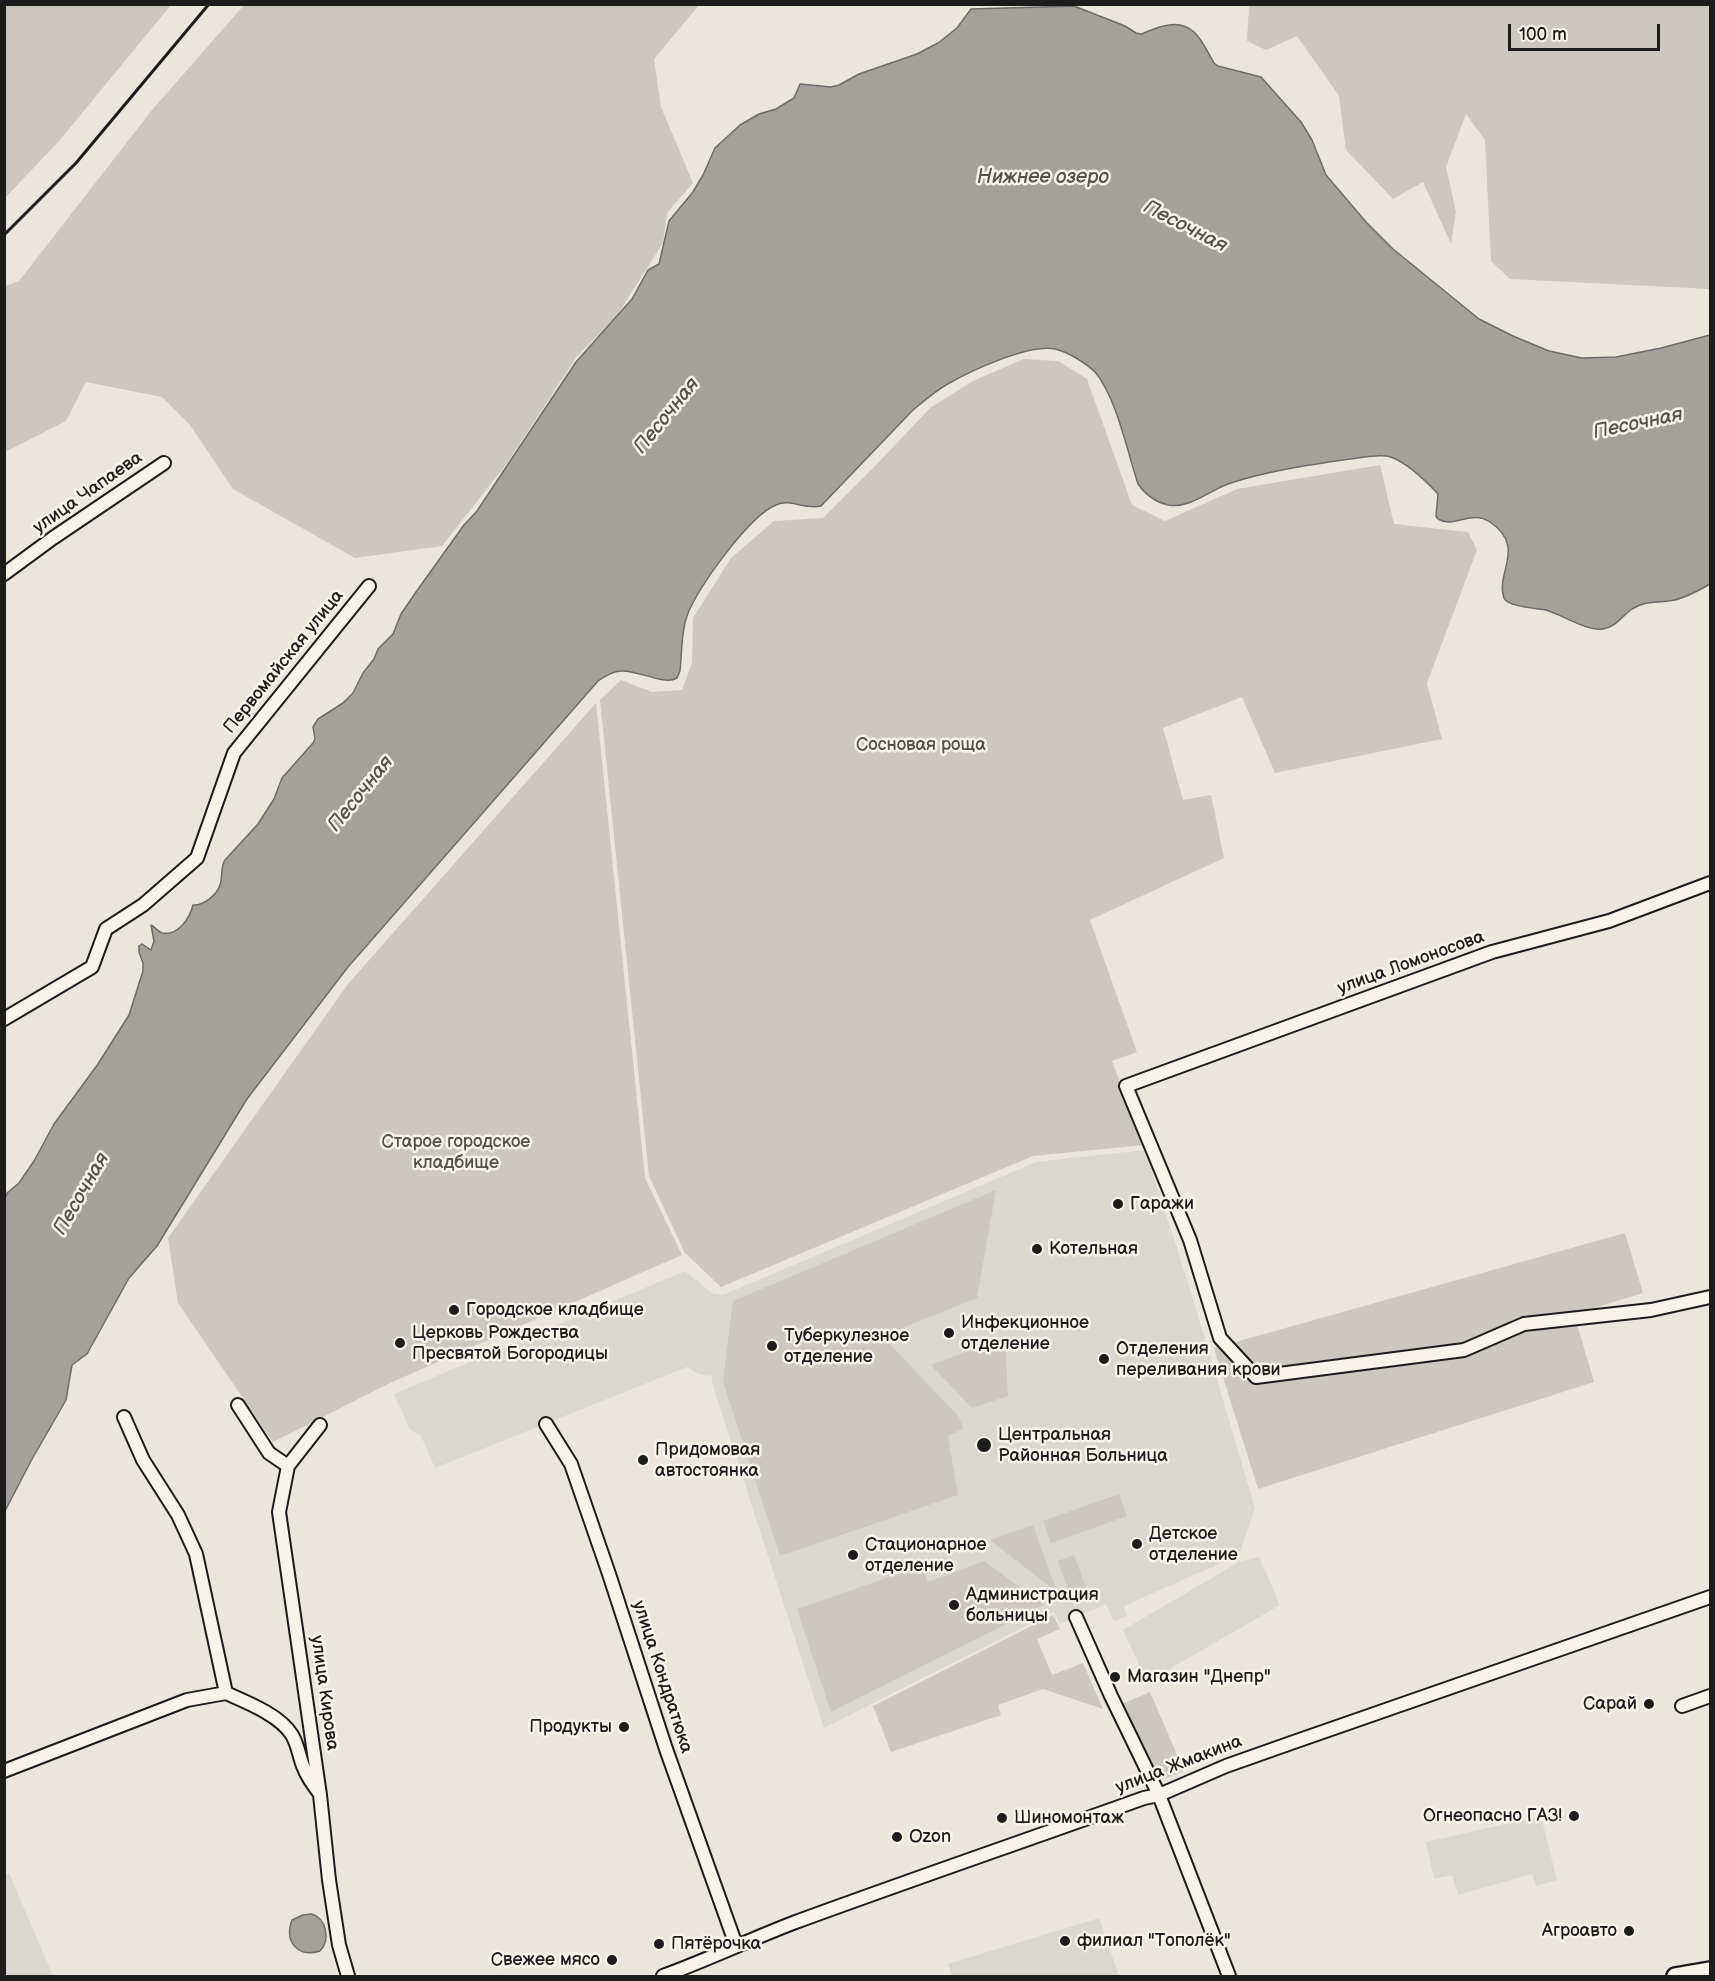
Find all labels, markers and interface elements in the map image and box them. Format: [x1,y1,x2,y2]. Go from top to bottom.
scale bar [1511,12,1662,50]
text: 100 m [1519,24,1567,45]
water label: Нижнее озеро [977,166,1109,190]
water label: Песочная [1139,196,1231,258]
water label: Песочная [629,373,705,459]
water label: Песочная [1591,403,1685,445]
street label: улица Чапаева [29,447,147,539]
street label: Первомайская улица [219,586,349,738]
park label: Сосновая роща [856,734,986,756]
water label: Песочная [323,751,399,837]
street label: улица Ломоносова [1335,926,1487,1000]
park label: Старое городское кладбище [382,1131,530,1174]
water label: Песочная [49,1149,115,1239]
place label: Гаражи [1130,1193,1194,1215]
marker: Гаражи [1111,1197,1125,1211]
place label: Котельная [1049,1238,1138,1260]
marker: Котельная [1030,1242,1044,1256]
place label: Городское кладбище [466,1299,644,1321]
marker: Городское кладбище [447,1303,461,1317]
place label: Инфекционное отделение [961,1312,1089,1354]
place label: Церковь Рождества Пресвятой Богородицы [412,1322,608,1364]
place label: Туберкулезное отделение [784,1325,909,1368]
marker: Инфекционное отделение [942,1326,956,1340]
marker: Церковь Рождества Пресвятой Богородицы [393,1336,407,1350]
place label: Отделения переливания крови [1116,1338,1281,1380]
marker: Туберкулезное отделение [765,1339,779,1353]
marker: Отделения переливания крови [1097,1352,1111,1366]
place label: Центральная Районная Больница [998,1424,1168,1466]
marker: Центральная Районная Больница [975,1436,993,1454]
place label: Придомовая автостоянка [655,1439,760,1482]
marker: Придомовая автостоянка [636,1453,650,1467]
place label: Детское отделение [1149,1523,1238,1565]
place label: Стационарное отделение [865,1534,986,1576]
marker: Детское отделение [1130,1537,1144,1551]
marker: Стационарное отделение [846,1548,860,1562]
place label: Администрация больницы [966,1584,1099,1626]
street label: улица Кондратюка [627,1598,697,1756]
marker: Администрация больницы [947,1598,961,1612]
street label: улица Кирова [305,1634,343,1752]
place label: Магазин "Днепр" [1127,1666,1271,1688]
marker: Магазин "Днепр" [1108,1670,1122,1684]
place label: Сарай [1583,1693,1637,1715]
marker: Сарай [1642,1697,1656,1711]
place label: Продукты [529,1716,612,1738]
marker: Продукты [617,1720,631,1734]
street label: улица Жмакина [1113,1731,1245,1799]
place label: Огнеопасно ГАЗ! [1423,1805,1562,1827]
place label: Шиномонтаж [1014,1807,1124,1829]
marker: Огнеопасно ГАЗ! [1567,1809,1581,1823]
marker: Шиномонтаж [995,1811,1009,1825]
place label: Ozon [909,1826,951,1848]
marker: Ozon [890,1830,904,1844]
place label: Агроавто [1542,1920,1617,1942]
marker: Агроавто [1622,1924,1636,1938]
place label: филиал "Тополёк" [1077,1930,1231,1952]
place label: Пятёрочка [671,1933,761,1955]
marker: филиал "Тополёк" [1058,1934,1072,1948]
marker: Пятёрочка [652,1937,666,1951]
place label: Свежее мясо [491,1949,600,1971]
marker: Свежее мясо [605,1953,619,1967]

